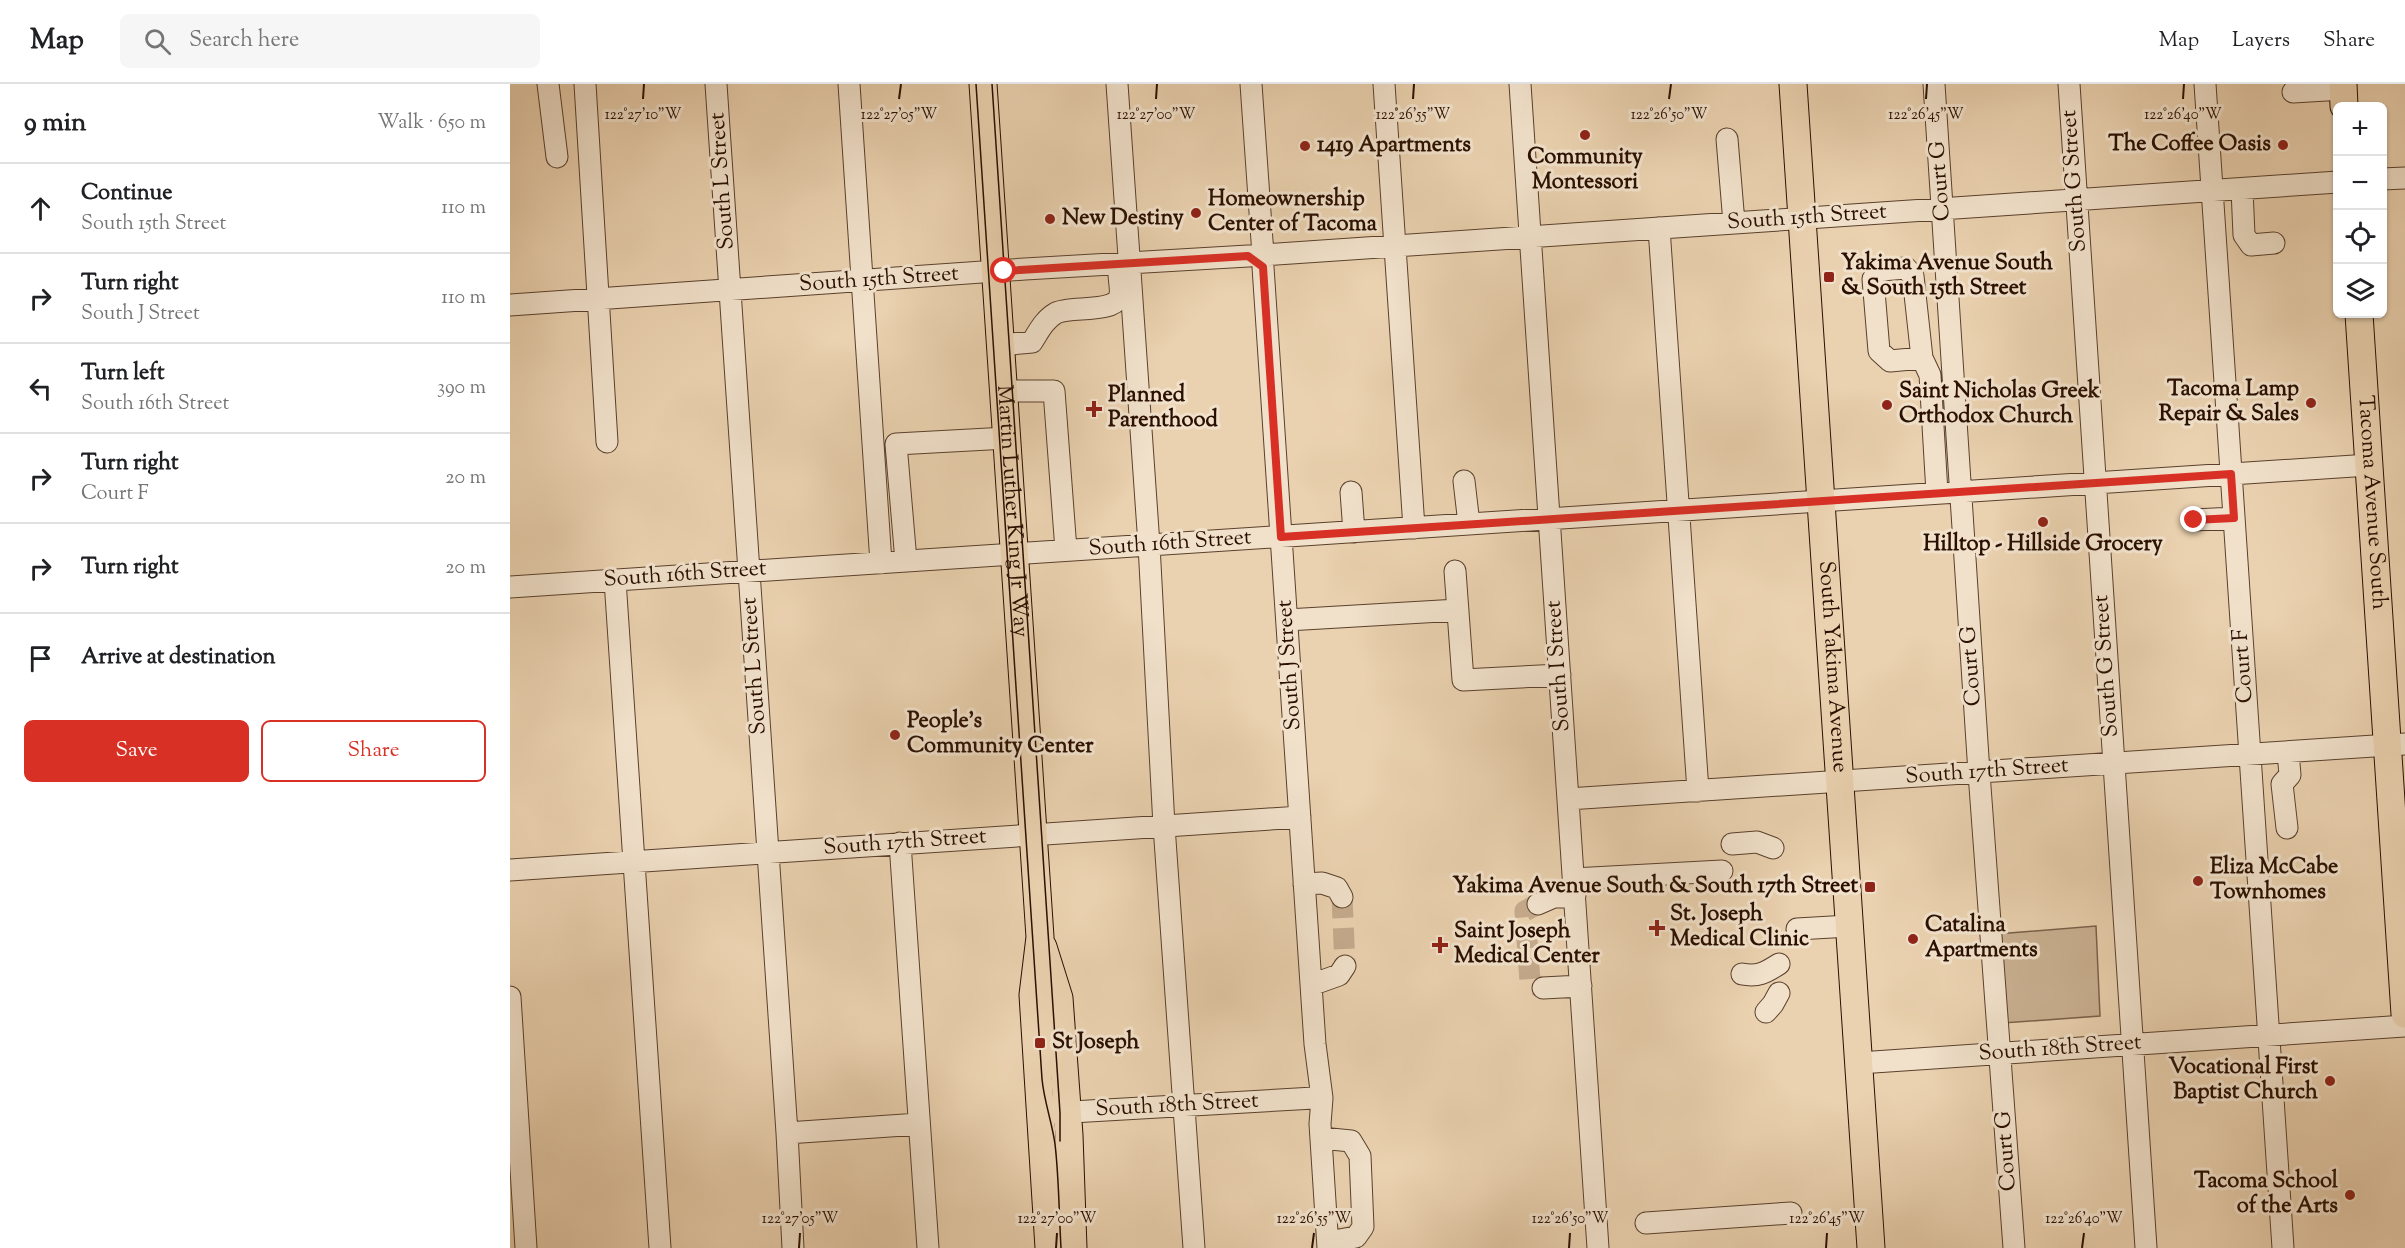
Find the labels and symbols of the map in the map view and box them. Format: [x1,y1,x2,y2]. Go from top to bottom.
text: 122°27'10"W [605,105,682,126]
text: 122°27'05"W [861,105,938,126]
text: 122°27'00"W [1117,105,1196,126]
text: 122°26'55"W [1376,105,1451,126]
text: 122°26'50"W [1631,105,1708,126]
text: 122°26'45"W [1888,105,1964,126]
text: 122°26'40"W [2144,105,2222,126]
street label: South G Street [2054,108,2096,253]
street label: South L Street [702,111,744,251]
marker: Community Montessori [1578,128,1592,142]
place label: The Coffee Oasis [2108,129,2271,161]
place label: 1419 Apartments [1317,130,1471,162]
marker: The Coffee Oasis [2276,138,2290,152]
marker: 1419 Apartments [1298,139,1312,153]
street label: Court G [1922,140,1960,222]
place label: Community Montessori [1527,142,1643,199]
place label: Homeownership Center of Tacoma [1208,184,1378,241]
street label: South 15th Street [1726,196,1888,240]
place label: New Destiny [1062,203,1184,235]
marker: Homeownership Center of Tacoma [1189,206,1203,220]
marker: New Destiny [1043,212,1057,226]
place label: Yakima Avenue South & South 15th Street [1841,248,2053,305]
route start [990,257,1016,283]
street label: South 15th Street [798,258,960,302]
marker: Yakima Avenue South & South 15th Street [1822,270,1836,284]
place label: Tacoma Lamp Repair & Sales [2159,374,2299,431]
place label: Saint Nicholas Greek Orthodox Church [1899,376,2100,433]
place label: Planned Parenthood [1108,380,1219,437]
street label: Martin Luther King Jr Way [987,384,1036,638]
street label: Tacoma Avenue South [2348,394,2394,611]
marker: Tacoma Lamp Repair & Sales [2304,396,2318,410]
marker: Saint Nicholas Greek Orthodox Church [1880,398,1894,412]
marker: Planned Parenthood [1085,400,1103,418]
route end [2180,506,2206,532]
marker: Hilltop - Hillside Grocery [2036,515,2050,529]
street label: South 16th Street [1087,522,1253,566]
place label: Hilltop - Hillside Grocery [1923,529,2163,561]
street label: South 16th Street [602,553,768,597]
street label: South Yakima Avenue [1809,560,1855,774]
street label: South G Street [2086,593,2128,738]
street label: South L Street [734,596,776,736]
street label: South J Street [1269,598,1311,731]
street label: South I Street [1538,599,1580,733]
street label: Court G [1953,625,1991,707]
street label: Court F [2225,628,2263,704]
place label: People's Community Center [907,706,1094,763]
marker: People's Community Center [888,728,902,742]
street label: South 17th Street [1904,750,2070,794]
street label: South 17th Street [822,821,988,865]
place label: Eliza McCabe Townhomes [2210,852,2338,909]
place label: Yakima Avenue South & South 17th Street [1452,871,1858,903]
marker: Eliza McCabe Townhomes [2191,874,2205,888]
marker: Yakima Avenue South & South 17th Street [1863,880,1877,894]
place label: St. Joseph Medical Clinic [1670,899,1809,956]
place label: Catalina Apartments [1925,910,2038,967]
place label: Saint Joseph Medical Center [1454,916,1601,973]
marker: St. Joseph Medical Clinic [1648,919,1666,937]
marker: Catalina Apartments [1906,932,1920,946]
marker: Saint Joseph Medical Center [1431,936,1449,954]
place label: St Joseph [1052,1027,1140,1059]
street label: South 18th Street [1977,1027,2143,1071]
marker: St Joseph [1033,1036,1047,1050]
place label: Vocational First Baptist Church [2168,1052,2318,1109]
marker: Vocational First Baptist Church [2323,1074,2337,1088]
street label: South 18th Street [1095,1086,1260,1126]
street label: Court G [1988,1110,2026,1192]
place label: Tacoma School of the Arts [2194,1166,2339,1223]
marker: Tacoma School of the Arts [2343,1188,2357,1202]
text: 122°27'05"W [762,1209,839,1230]
text: 122°27'00"W [1018,1209,1097,1230]
text: 122°26'55"W [1277,1209,1352,1230]
text: 122°26'50"W [1532,1209,1609,1230]
text: 122°26'45"W [1789,1209,1865,1230]
text: 122°26'40"W [2045,1209,2123,1230]

